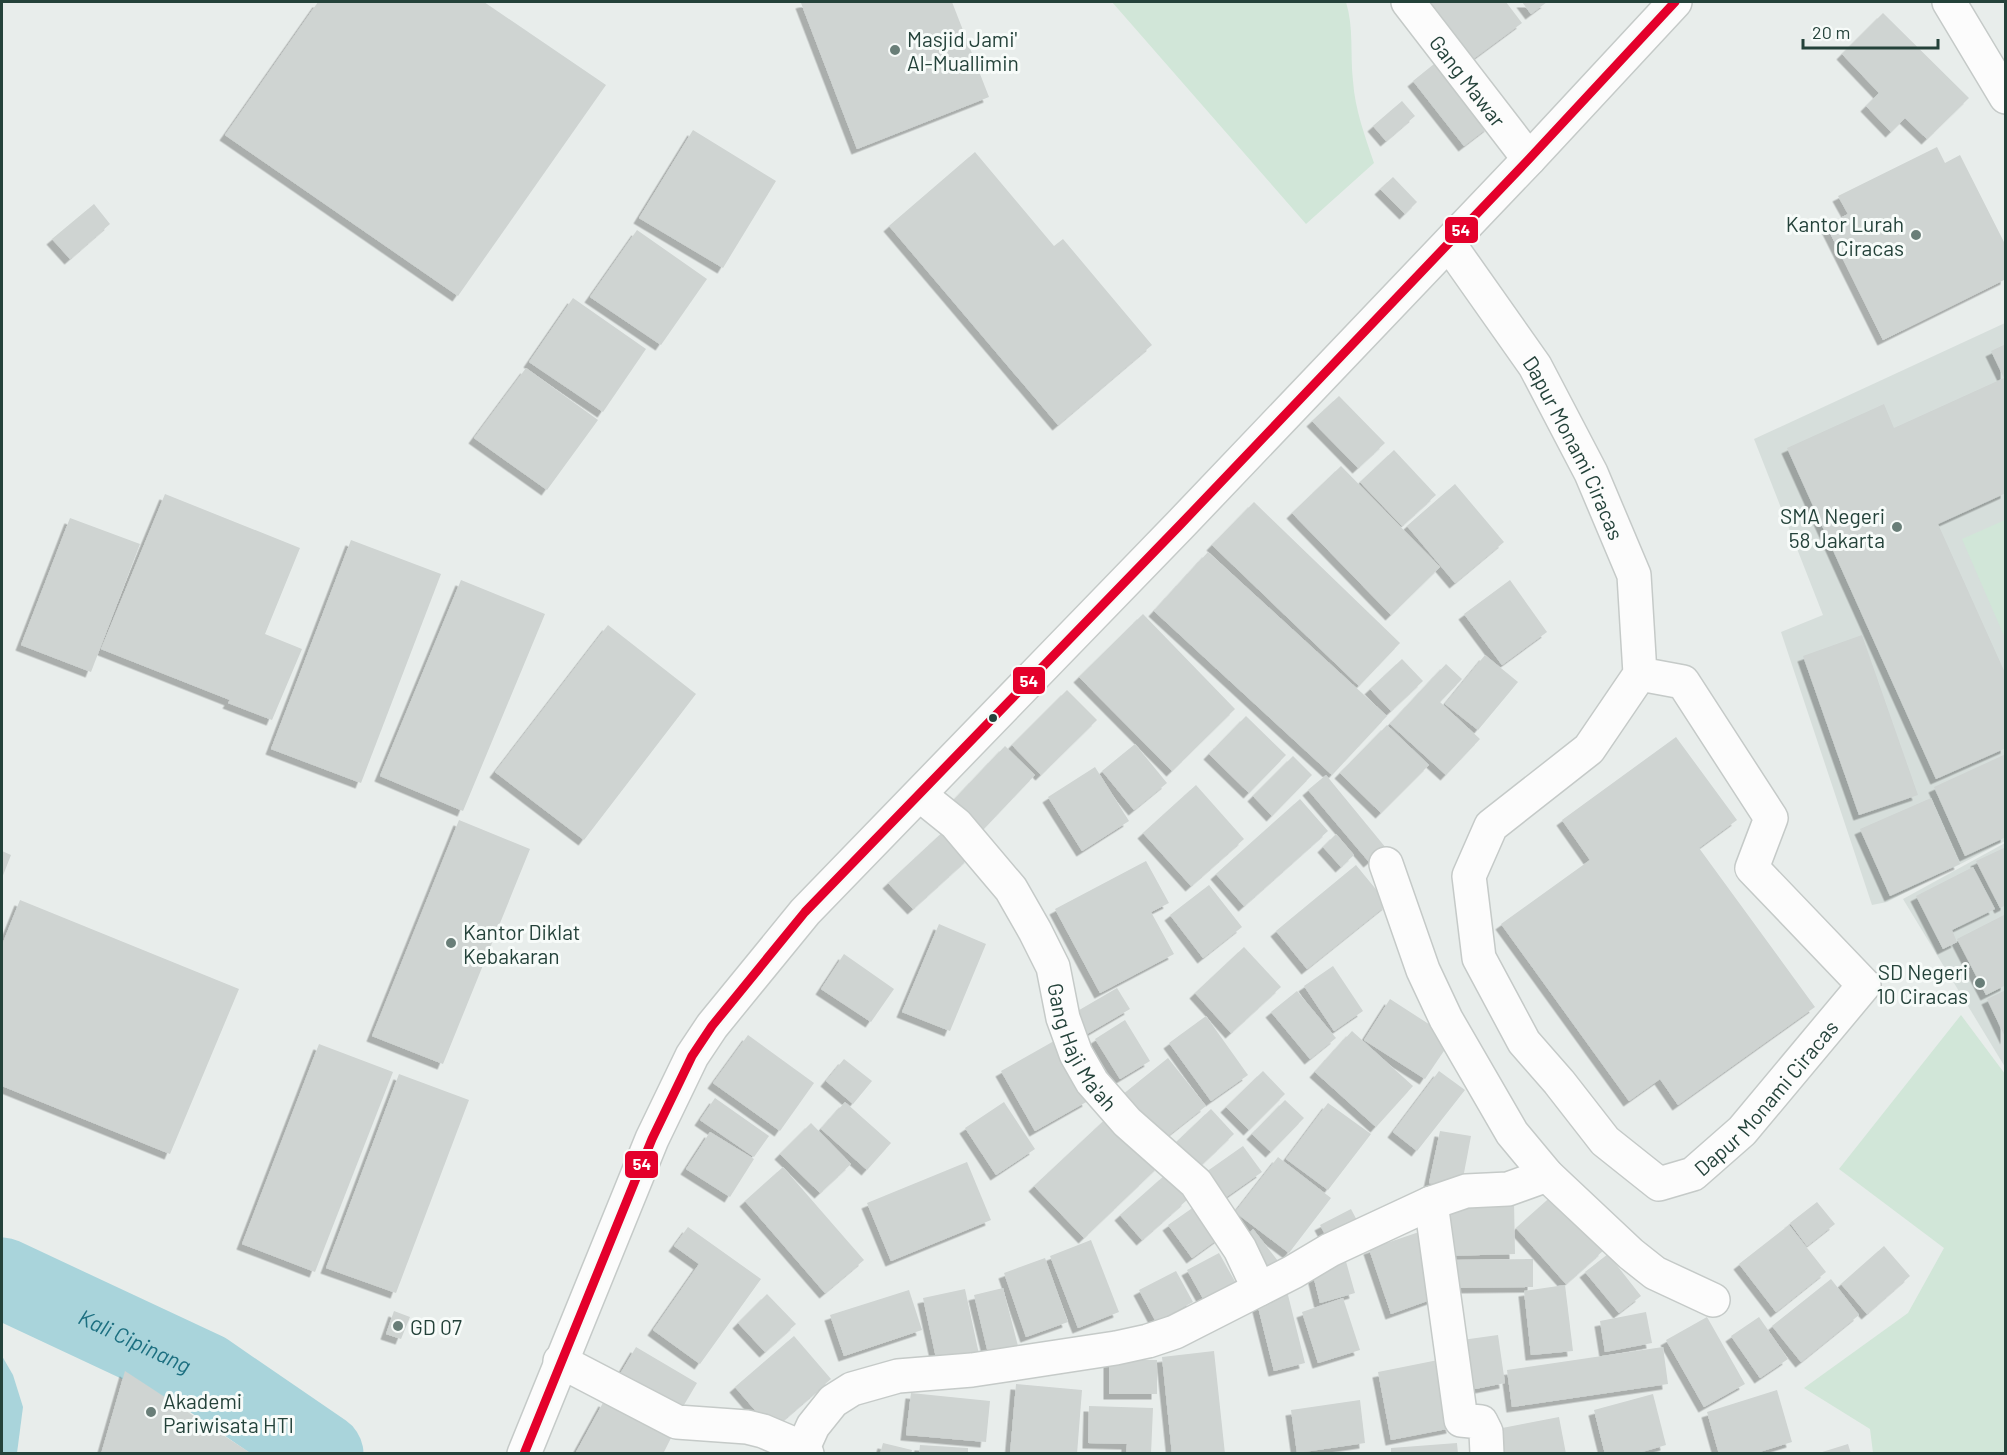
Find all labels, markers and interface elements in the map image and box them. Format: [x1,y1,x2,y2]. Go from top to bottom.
scale bar [1803,12,1938,50]
text: 20 m [1812,21,1850,43]
place label: Masjid Jami' Al-Muallimin [907,26,1019,75]
street label: Gang Mawar [1425,30,1512,132]
marker: Masjid Jami' Al-Muallimin [888,43,902,57]
place label: Kantor Lurah Ciracas [1786,211,1904,260]
line badge: 54 [1444,216,1479,244]
text: 54 [1452,220,1470,239]
marker: Kantor Lurah Ciracas [1909,228,1923,242]
street label: Dapur Monami Ciracas [1519,350,1630,543]
place label: SMA Negeri 58 Jakarta [1780,503,1885,552]
marker: SMA Negeri 58 Jakarta [1890,520,1904,534]
line badge: 54 [1012,666,1046,695]
text: 54 [1020,671,1038,690]
unlabelled marker [987,712,999,724]
place label: Kantor Diklat Kebakaran [463,919,580,968]
marker: Kantor Diklat Kebakaran [444,936,458,950]
place label: SD Negeri 10 Ciracas [1876,959,1968,1008]
marker: SD Negeri 10 Ciracas [1973,976,1987,990]
street label: Gang Haji Ma'ah [1044,981,1123,1115]
street label: Dapur Monami Ciracas [1688,1014,1842,1180]
line badge: 54 [624,1150,659,1179]
text: 54 [633,1154,651,1173]
water label: Kali Cipinang [75,1303,195,1378]
place label: GD 07 [410,1314,462,1339]
marker: GD 07 [391,1319,405,1333]
place label: Akademi Pariwisata HTI [163,1388,294,1437]
marker: Akademi Pariwisata HTI [144,1405,158,1419]

